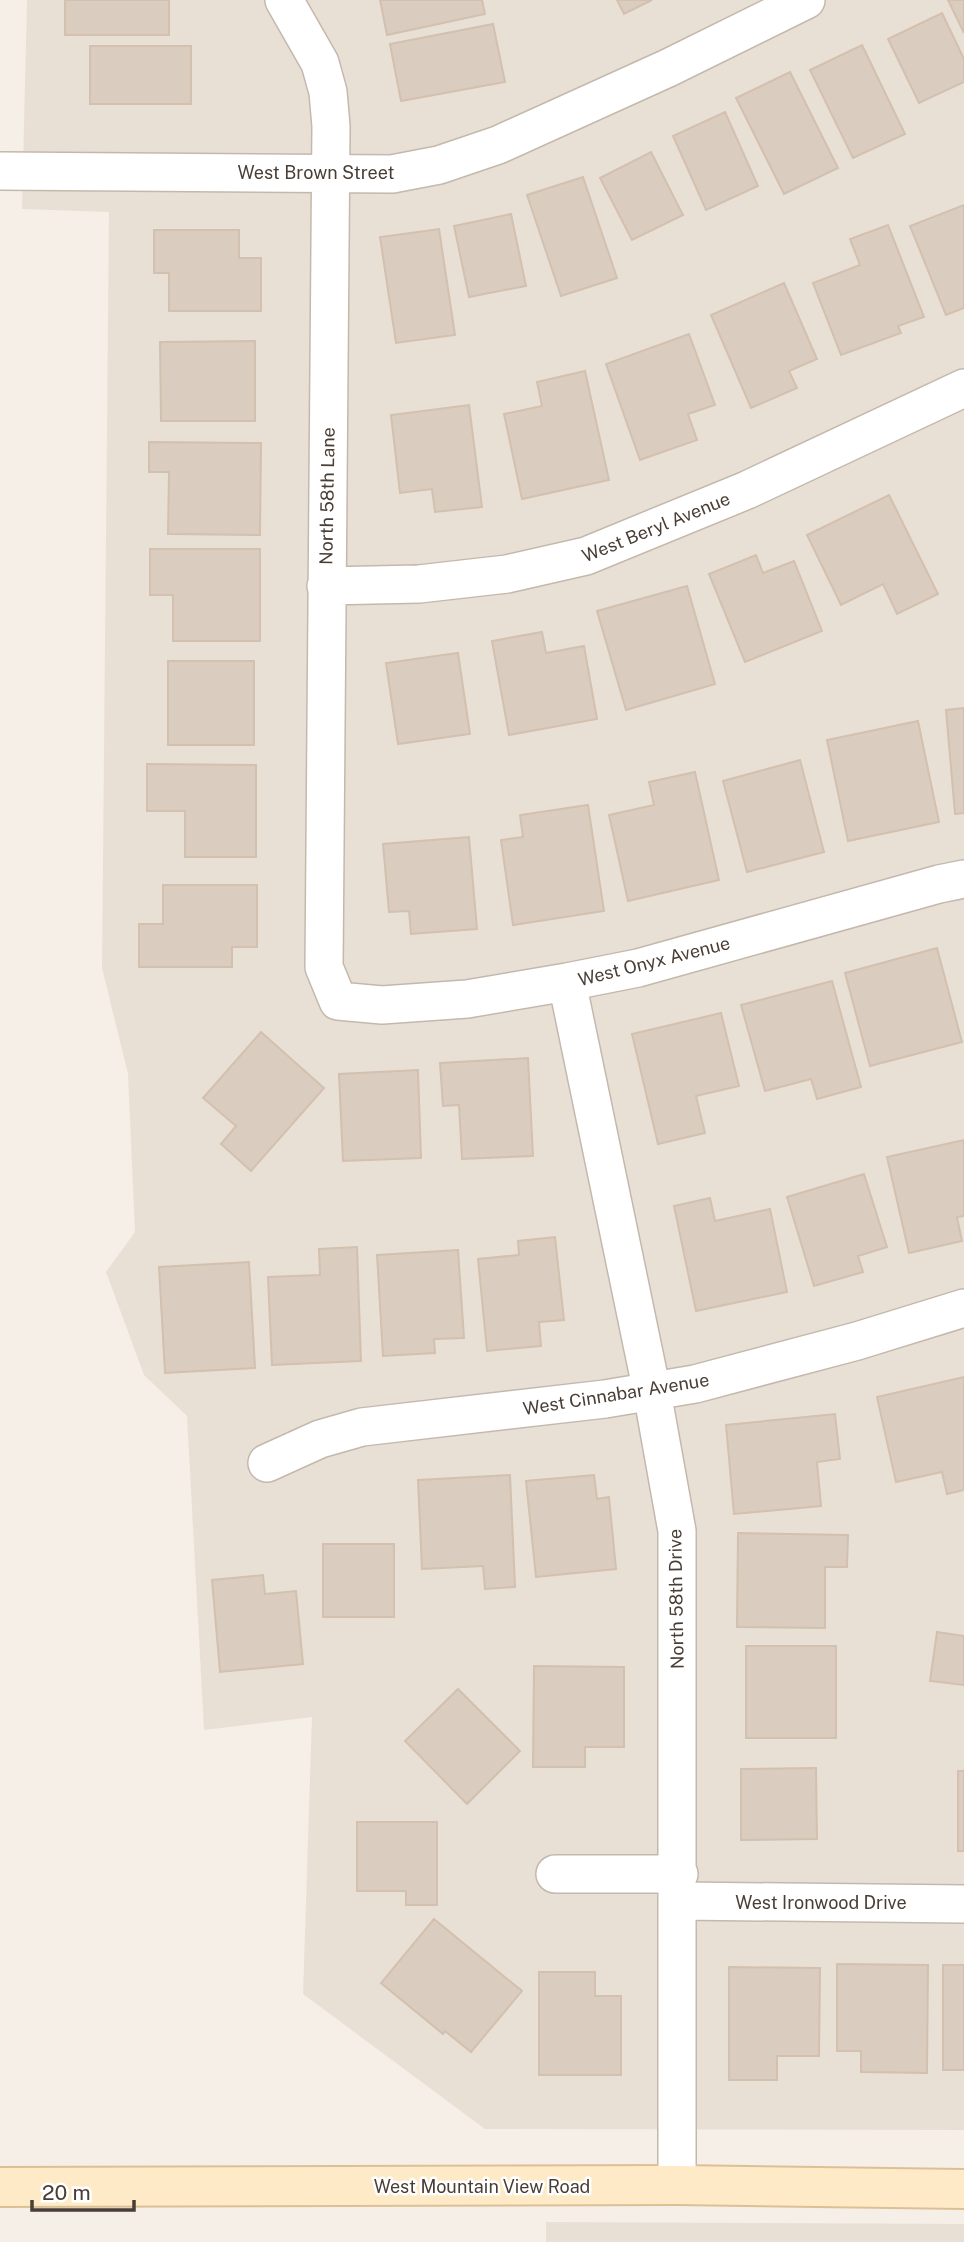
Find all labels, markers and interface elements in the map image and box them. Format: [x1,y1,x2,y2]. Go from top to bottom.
street label: West Brown Street [237,162,395,183]
street label: North 58th Lane [315,427,339,565]
street label: West Beryl Avenue [579,488,733,566]
street label: West Onyx Avenue [576,932,732,990]
street label: West Cinnabar Avenue [521,1369,711,1419]
street label: North 58th Drive [664,1529,688,1669]
street label: West Ironwood Drive [735,1892,907,1913]
scale bar [32,2168,133,2212]
street label: West Mountain View Road [374,2176,590,2197]
text: 20 m [42,2180,91,2205]

